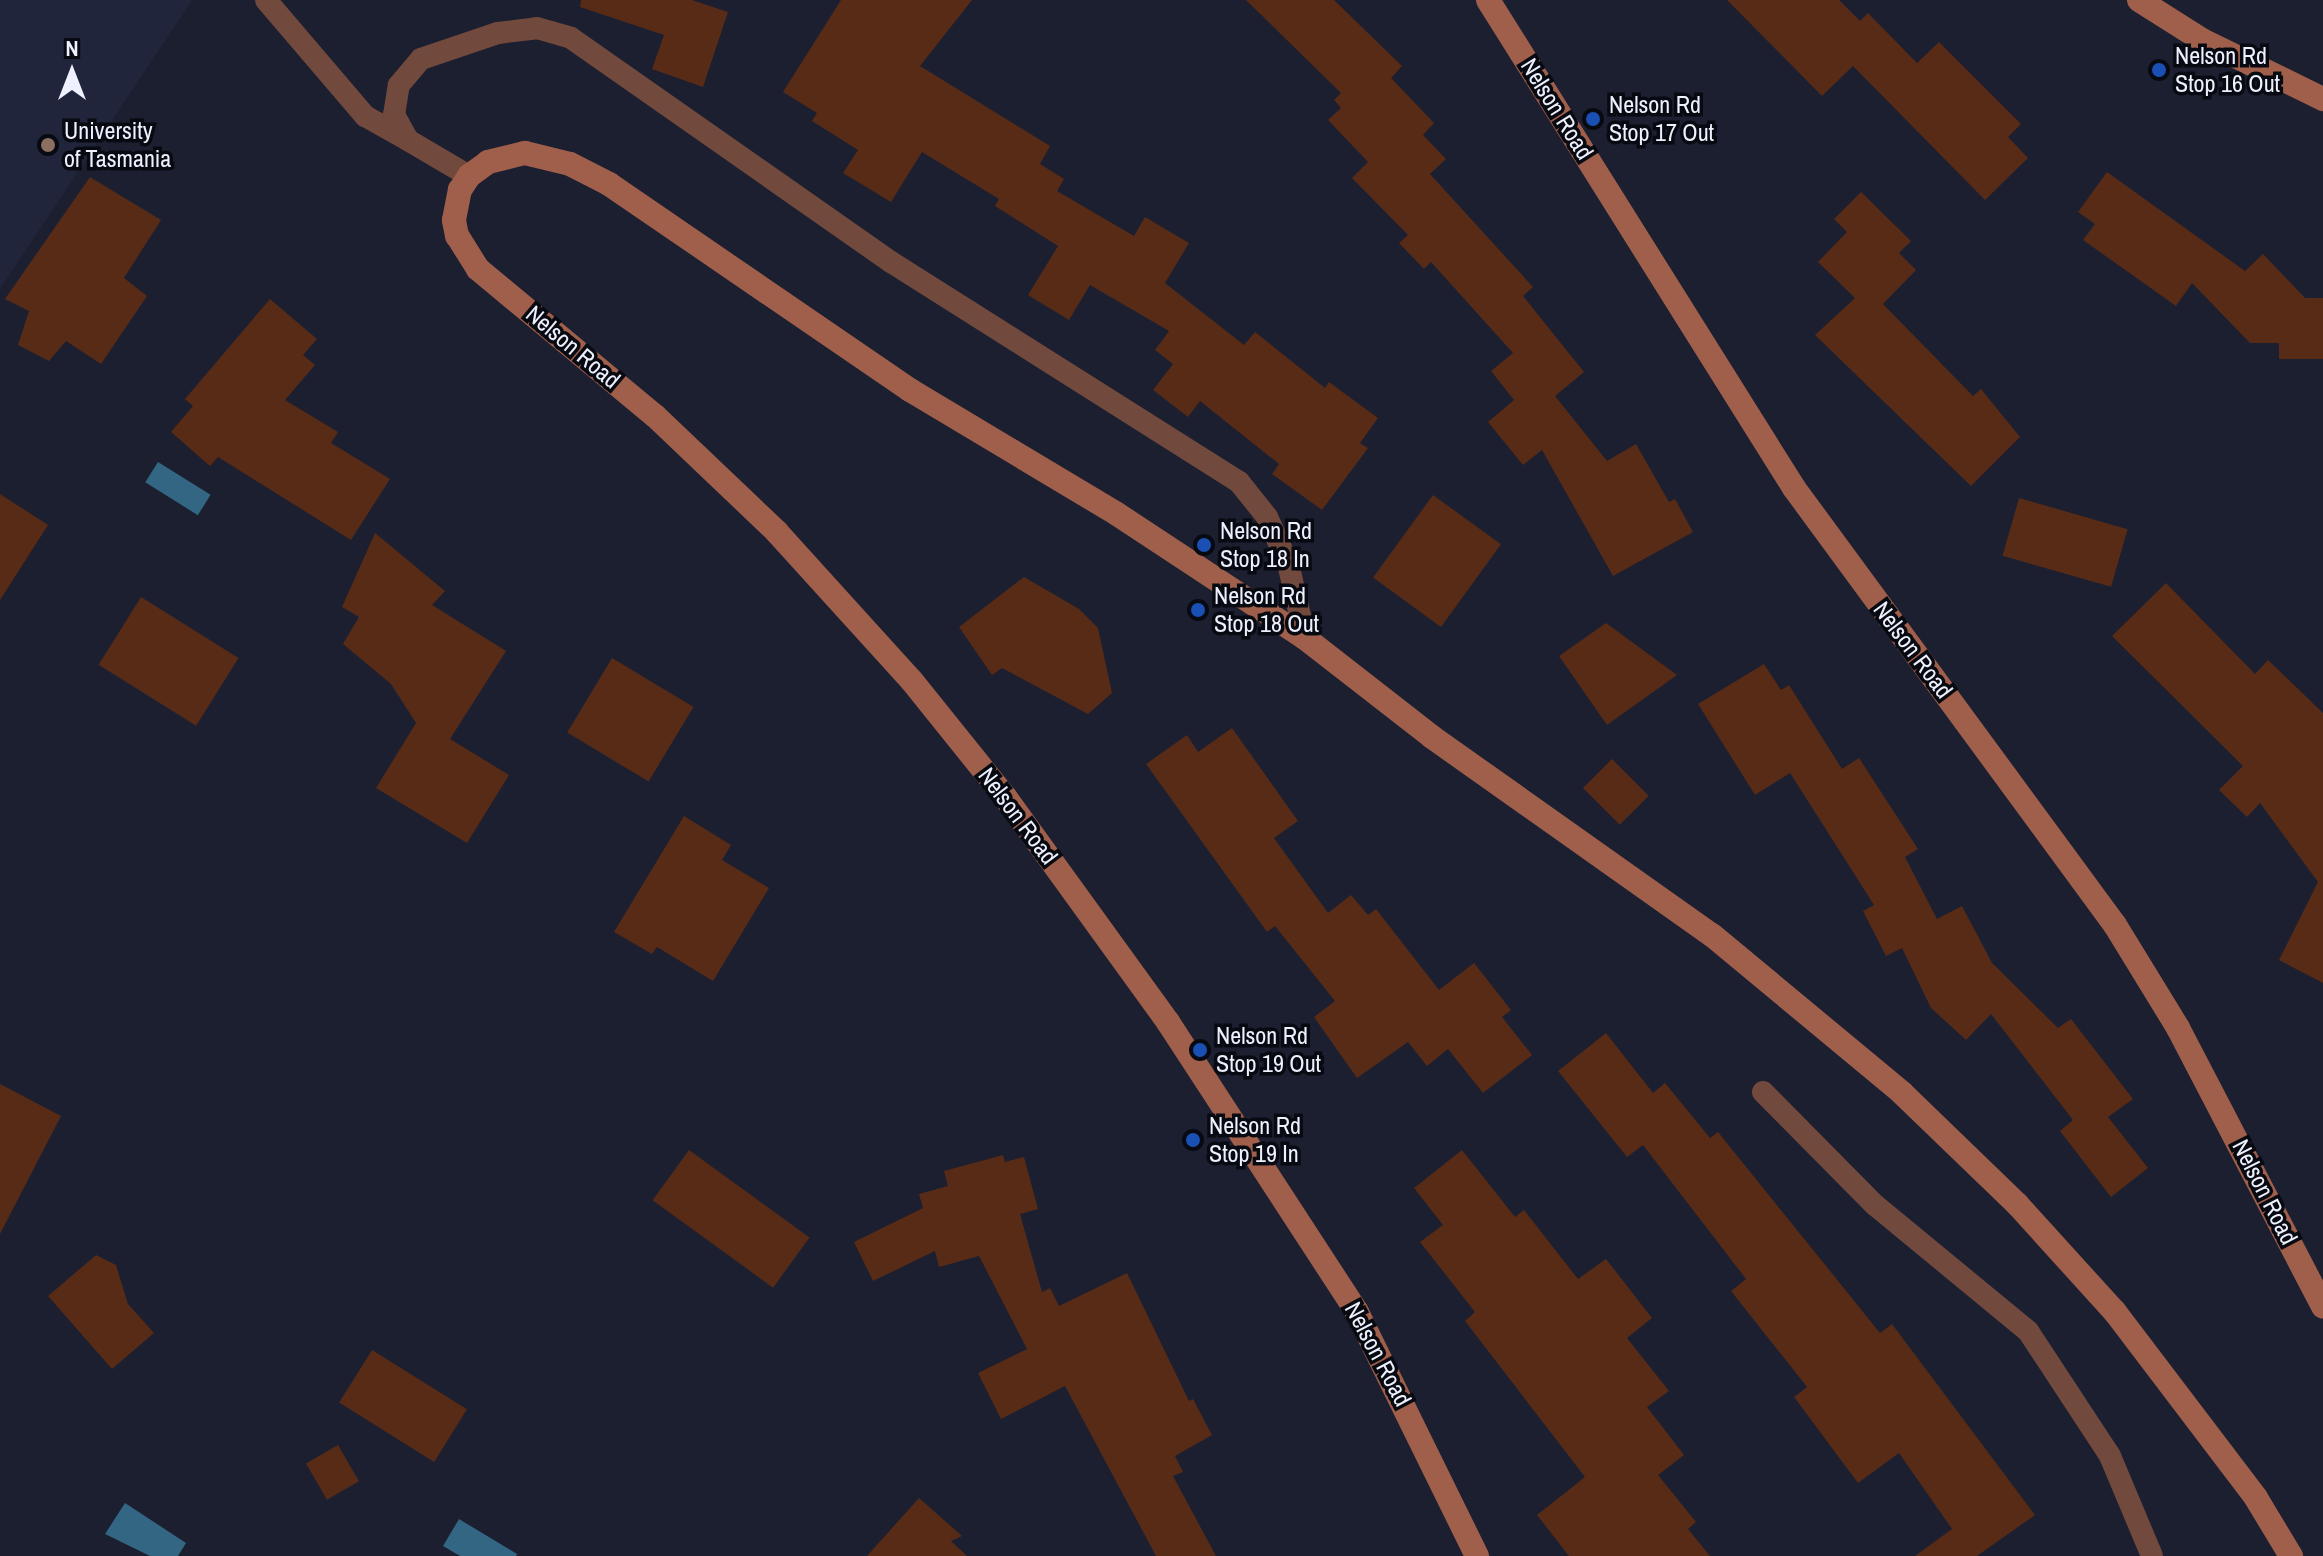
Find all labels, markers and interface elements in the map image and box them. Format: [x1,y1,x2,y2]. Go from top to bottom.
north arrow [32,32,112,112]
text: N [65,33,79,63]
place label: Nelson Rd Stop 16 Out [2175,42,2280,98]
street label: Nelson Road [1515,53,1599,165]
marker: Nelson Rd Stop 16 Out [2150,61,2168,79]
place label: Nelson Rd Stop 17 Out [1609,91,1714,147]
marker: Nelson Rd Stop 17 Out [1584,110,1602,128]
place label: University of Tasmania [64,117,172,173]
marker: University of Tasmania [39,136,57,154]
street label: Nelson Road [520,299,626,395]
place label: Nelson Rd Stop 18 In [1220,517,1312,573]
marker: Nelson Rd Stop 18 In [1195,536,1213,554]
place label: Nelson Rd Stop 18 Out [1214,582,1319,638]
street label: Nelson Road [1867,596,1959,704]
marker: Nelson Rd Stop 18 Out [1189,601,1207,619]
street label: Nelson Road [972,762,1064,870]
place label: Nelson Rd Stop 19 Out [1216,1022,1321,1078]
marker: Nelson Rd Stop 19 Out [1191,1041,1209,1059]
place label: Nelson Rd Stop 19 In [1209,1112,1301,1168]
marker: Nelson Rd Stop 19 In [1184,1131,1202,1149]
street label: Nelson Road [2226,1135,2304,1249]
street label: Nelson Road [1339,1297,1417,1411]

